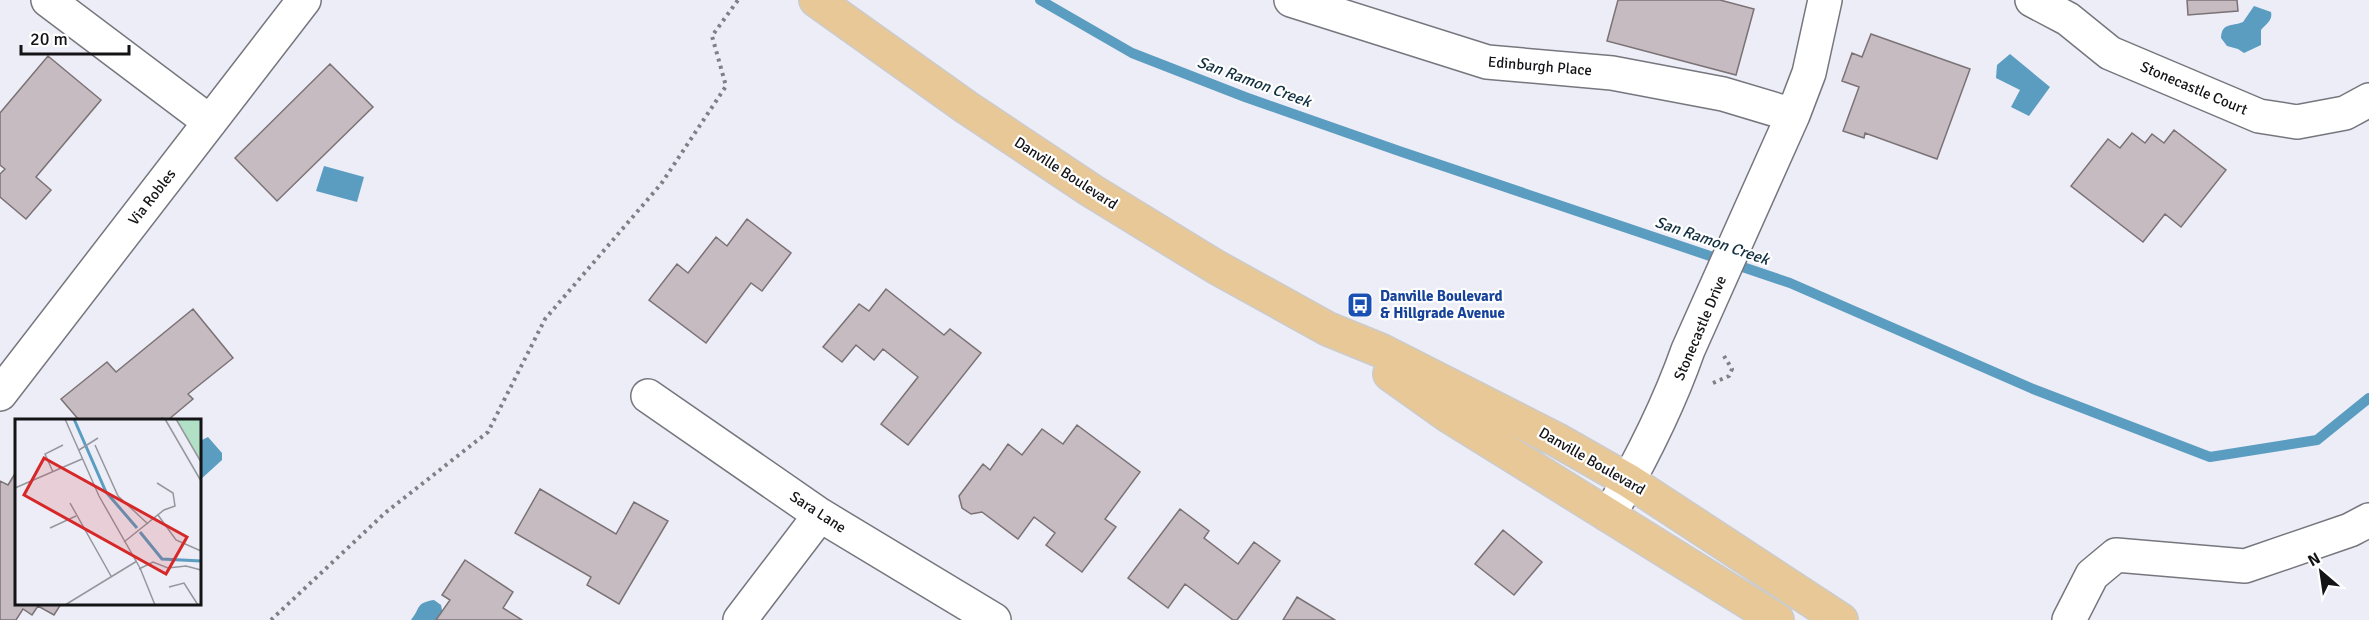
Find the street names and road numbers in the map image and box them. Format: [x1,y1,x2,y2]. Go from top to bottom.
street label: Edinburgh Place [1487,52,1593,80]
street label: Stonecastle Court [2138,57,2250,119]
street label: Danville Boulevard [1011,133,1121,213]
street label: Via Robles [124,165,180,229]
street label: Stonecastle Drive [1670,273,1730,383]
street label: Danville Boulevard [1536,423,1648,499]
street label: Sara Lane [787,487,849,537]

